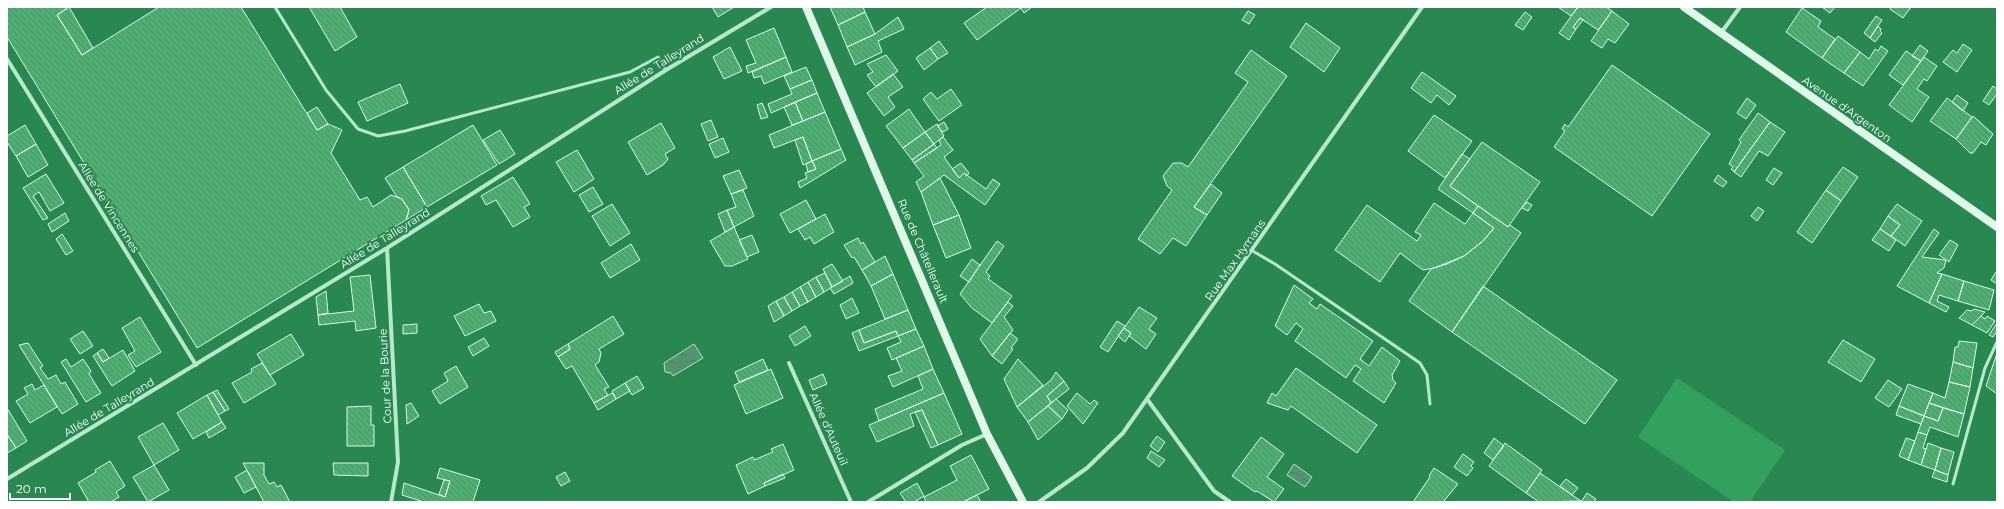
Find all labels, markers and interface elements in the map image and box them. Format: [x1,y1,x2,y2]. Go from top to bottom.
street label: Allée de Talleyrand [612,31,706,97]
street label: Avenue d'Argenton [1800,73,1894,145]
street label: Allée de Vincennes [75,159,143,256]
street label: Rue de Châtellerault [895,197,952,306]
street label: Allée de Talleyrand [338,205,432,271]
street label: Rue Max Hymans [1202,216,1269,304]
street label: Cour de la Bourie [376,328,394,424]
street label: Allée de Talleyrand [61,374,157,440]
street label: Allée d'Auteuil [807,390,851,468]
scale bar [10,475,70,501]
text: 20 m [16,481,47,496]

